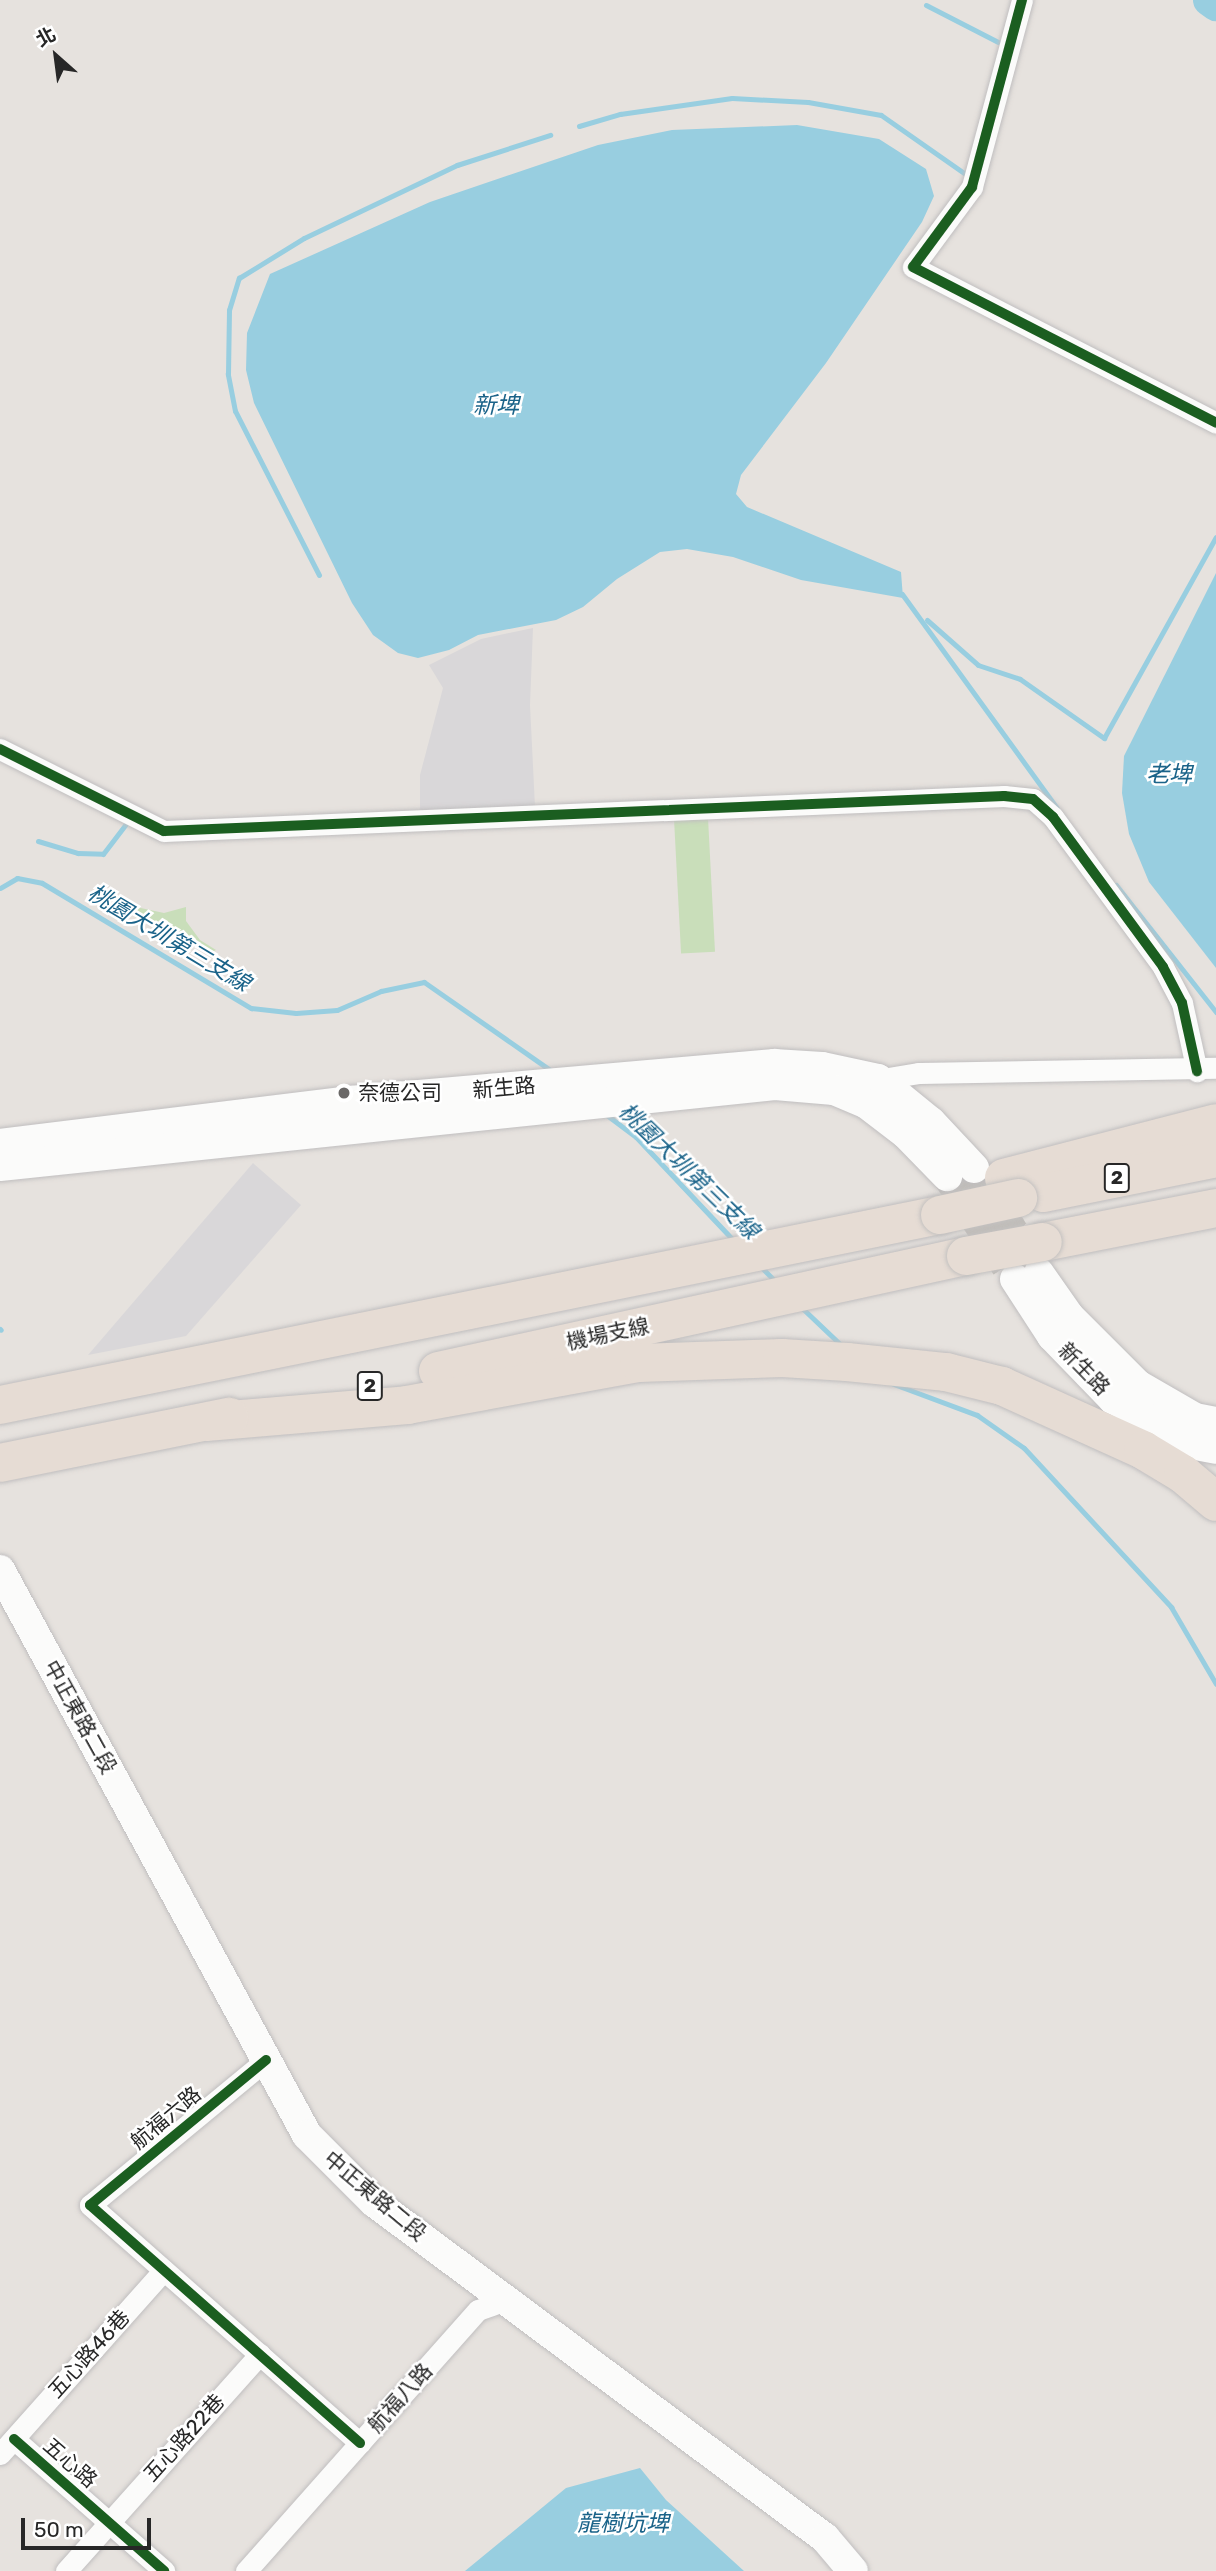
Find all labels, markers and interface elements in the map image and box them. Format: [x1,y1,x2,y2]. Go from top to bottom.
north arrow [21,21,91,91]
text: 北 [32,22,60,52]
water label: 新埤 [473,391,519,419]
water label: 老埤 [1146,760,1192,788]
water label: 桃園大圳第三支線 [83,879,255,997]
street label: 新生路 [472,1073,536,1103]
place label: 奈德公司 [358,1080,442,1106]
marker: 奈德公司 [336,1085,352,1101]
water label: 桃園大圳第三支線 [613,1097,765,1245]
road number: 2 [1103,1162,1131,1194]
street label: 機場支線 [564,1313,652,1355]
street label: 新生路 [1053,1338,1115,1400]
road number: 2 [356,1370,384,1402]
street label: 中正東路二段 [38,1656,122,1778]
street label: 航福六路 [126,2081,206,2155]
street label: 中正東路二段 [319,2146,431,2246]
street label: 五心路46巷 [43,2305,135,2403]
street label: 航福八路 [363,2358,437,2438]
street label: 五心路22巷 [138,2389,230,2487]
street label: 五心路 [38,2433,102,2493]
scale bar [24,2504,154,2548]
water label: 龍樹坑埤 [577,2509,669,2537]
text: 50 m [34,2517,84,2542]

